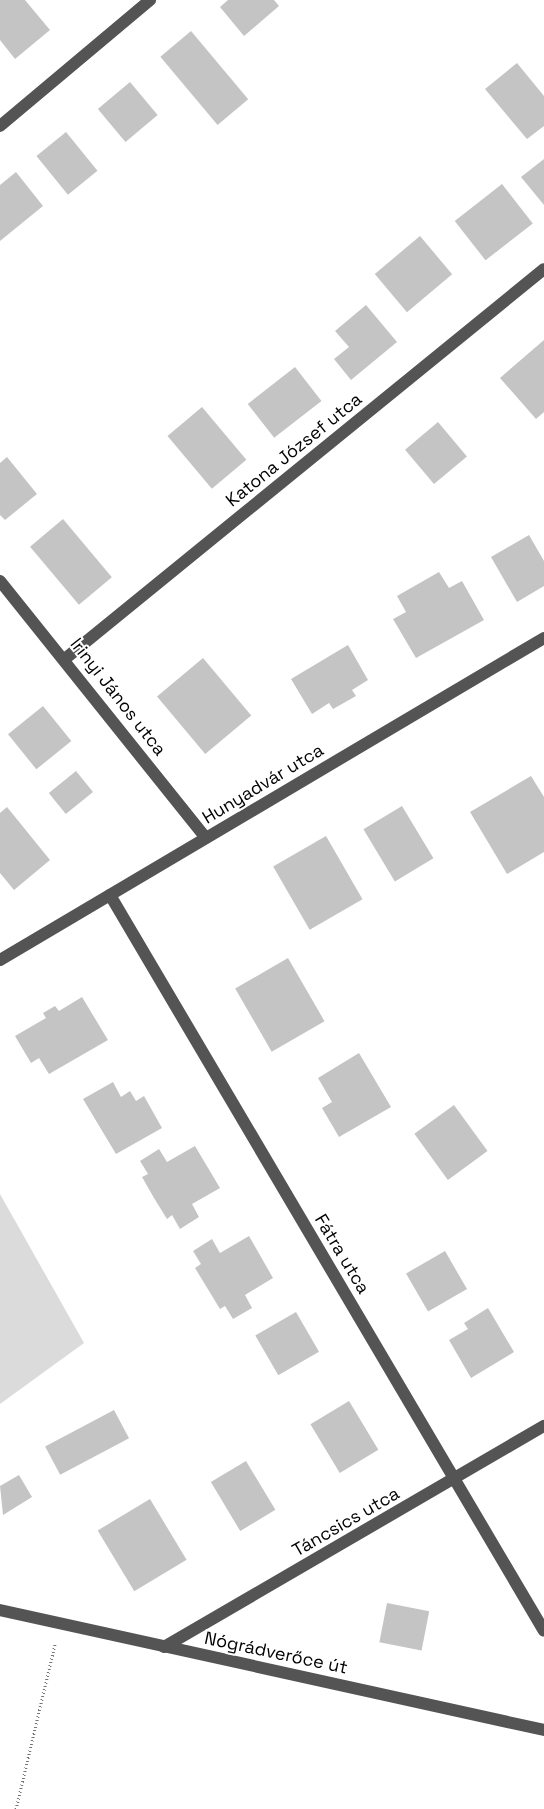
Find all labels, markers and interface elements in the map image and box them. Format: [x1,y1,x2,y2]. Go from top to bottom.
street label: Katona József utca [222,389,366,511]
street label: Irinyi János utca [65,634,171,760]
street label: Hunyadvár utca [198,739,328,829]
street label: Fátra utca [310,1210,374,1298]
street label: Táncsics utca [289,1483,403,1561]
street label: Nógrádverőce út [202,1627,350,1679]

